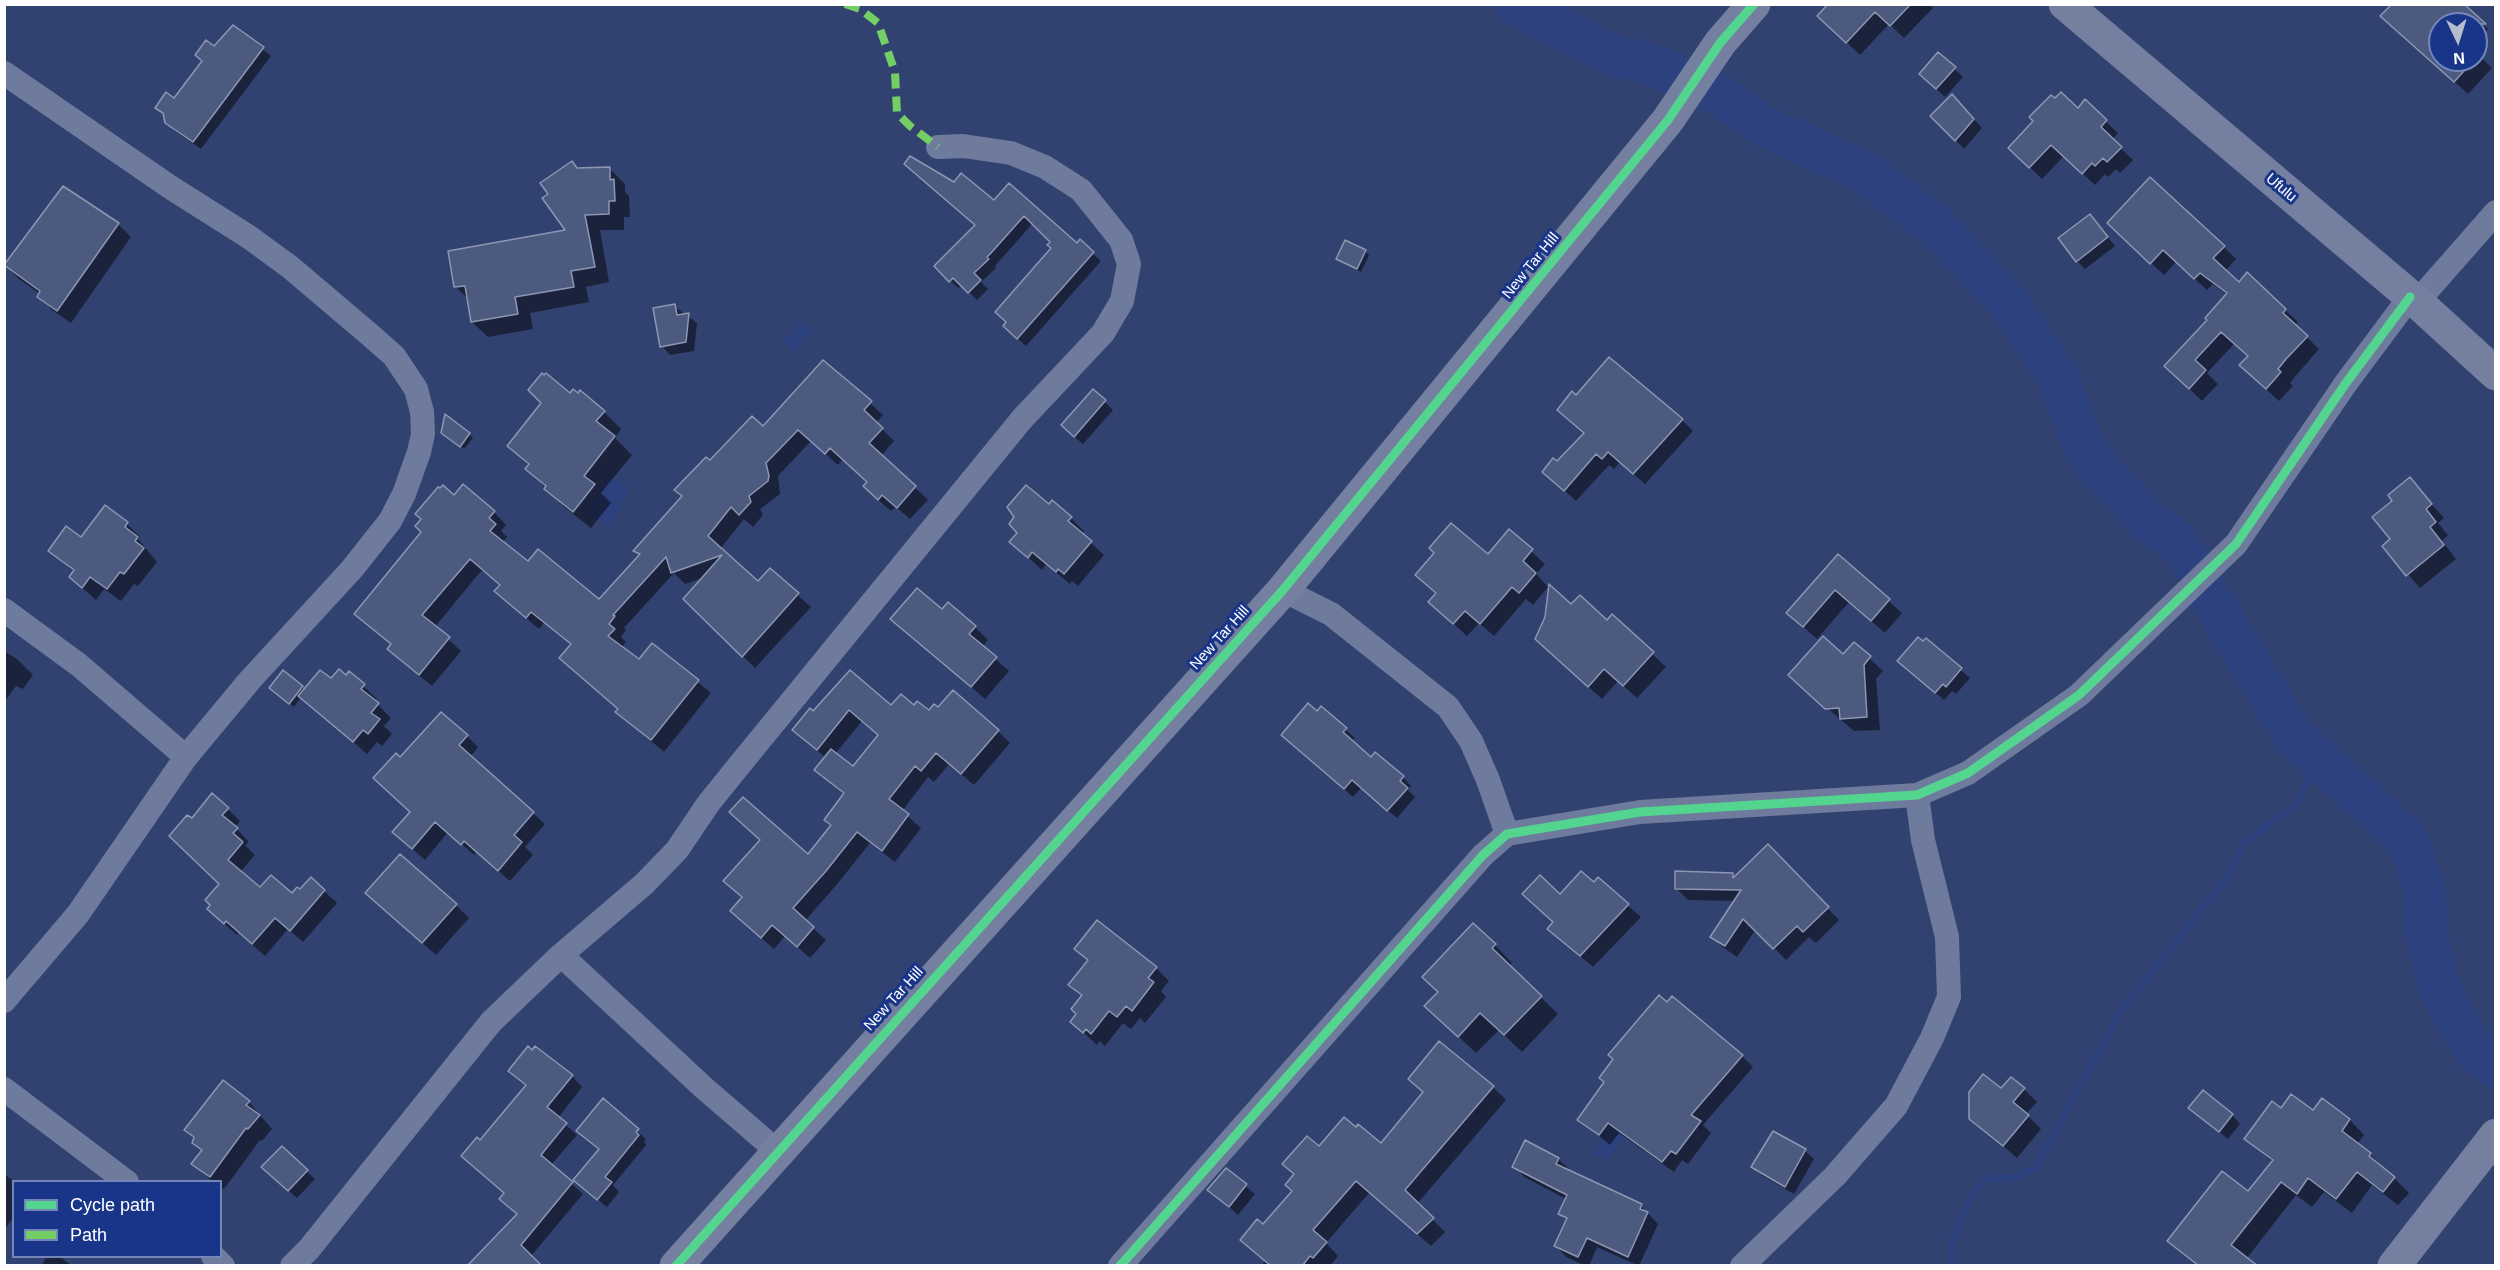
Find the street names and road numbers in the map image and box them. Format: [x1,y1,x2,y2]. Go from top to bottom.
street label: Ufulu [2262,170,2300,206]
street label: New Tar Hill [1499,229,1563,303]
street label: New Tar Hill [1187,602,1253,674]
street label: New Tar Hill [861,963,927,1035]

